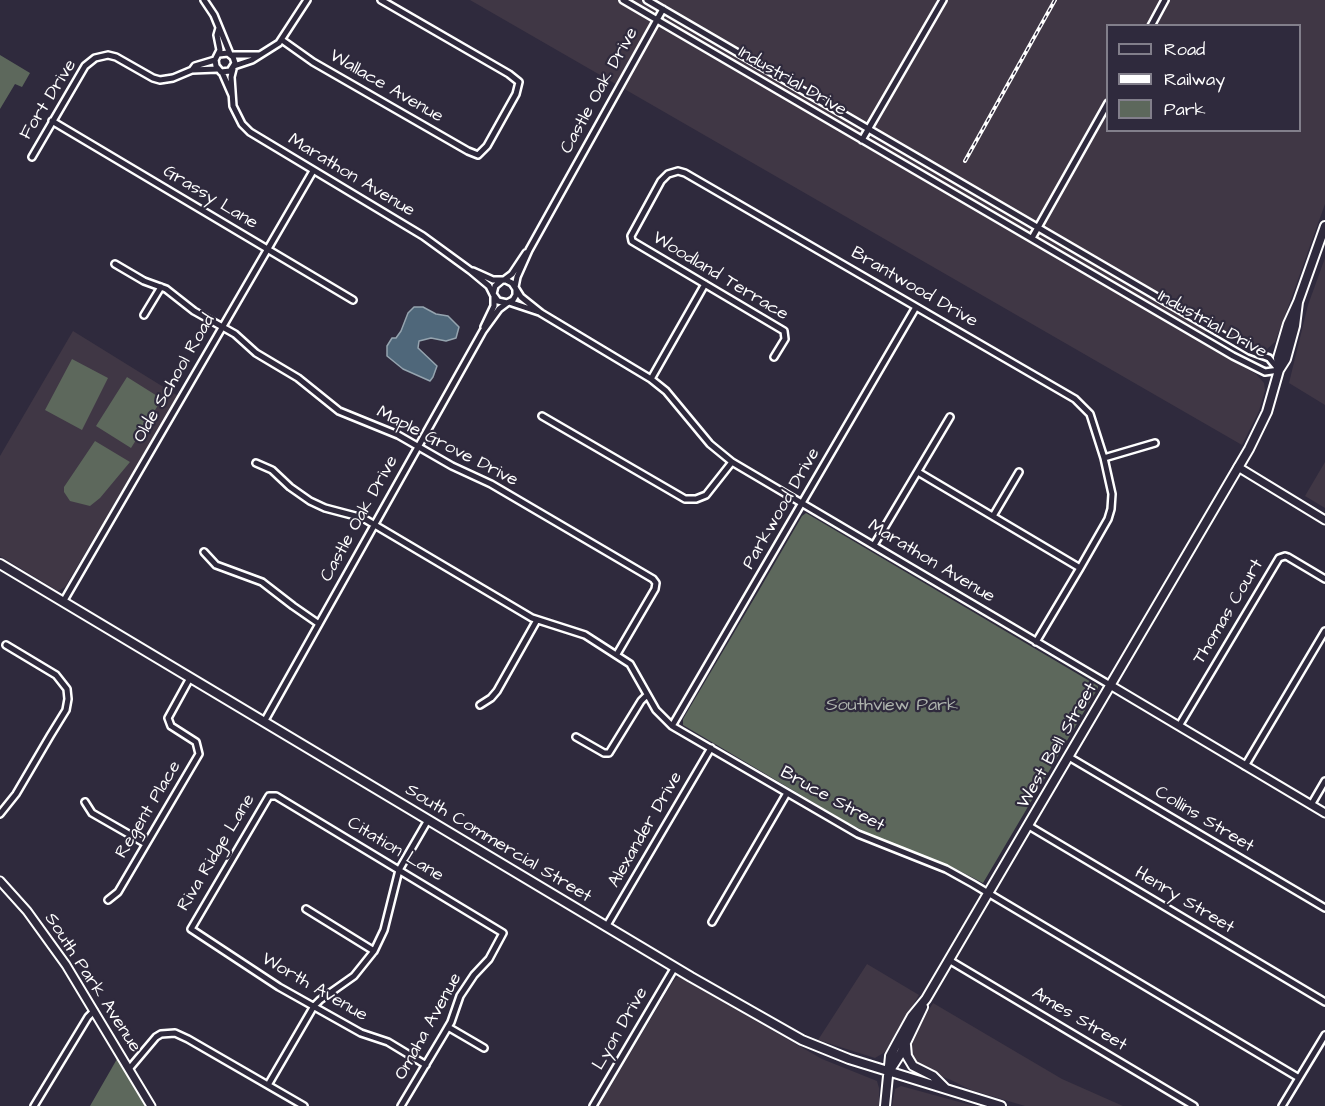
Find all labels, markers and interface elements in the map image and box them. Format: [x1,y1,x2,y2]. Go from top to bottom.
street label: Castle Oak Drive [556,24,644,158]
legend [1106,24,1301,132]
text: Road [1164,37,1205,62]
street label: Industrial Drive [734,42,850,122]
street label: Wallace Avenue [325,46,447,128]
street label: Fort Drive [16,56,82,144]
text: Railway [1164,67,1225,92]
text: Park [1164,97,1206,122]
street label: Marathon Avenue [284,130,418,222]
street label: Grassy Lane [159,161,261,235]
street label: Woodland Terrace [648,228,792,326]
street label: Brantwood Drive [847,243,981,333]
street label: Industrial Drive [1154,286,1270,364]
street label: Olde School Road [130,311,220,447]
street label: Maple Grove Drive [373,402,521,492]
street label: Parkwood Drive [739,445,825,573]
street label: Castle Oak Drive [316,452,404,586]
street label: Marathon Avenue [864,516,998,608]
street label: Thomas Court [1189,555,1269,669]
street label: West Bell Street [1013,679,1103,813]
park label: Southview Park [826,695,958,717]
street label: Regent Place [112,757,186,863]
street label: Bruce Street [776,762,888,838]
street label: Alexander Drive [604,768,688,892]
street label: South Commercial Street [401,780,595,908]
street label: Collins Street [1150,782,1258,858]
street label: Riva Ridge Lane [174,791,260,915]
street label: Citation Lane [343,813,447,887]
street label: Henry Street [1130,863,1238,939]
street label: South Park Avenue [39,909,145,1057]
street label: Worth Avenue [257,949,371,1027]
street label: Omaha Avenue [391,970,467,1084]
street label: Ames Street [1028,983,1130,1057]
street label: Lyon Drive [589,984,653,1074]

